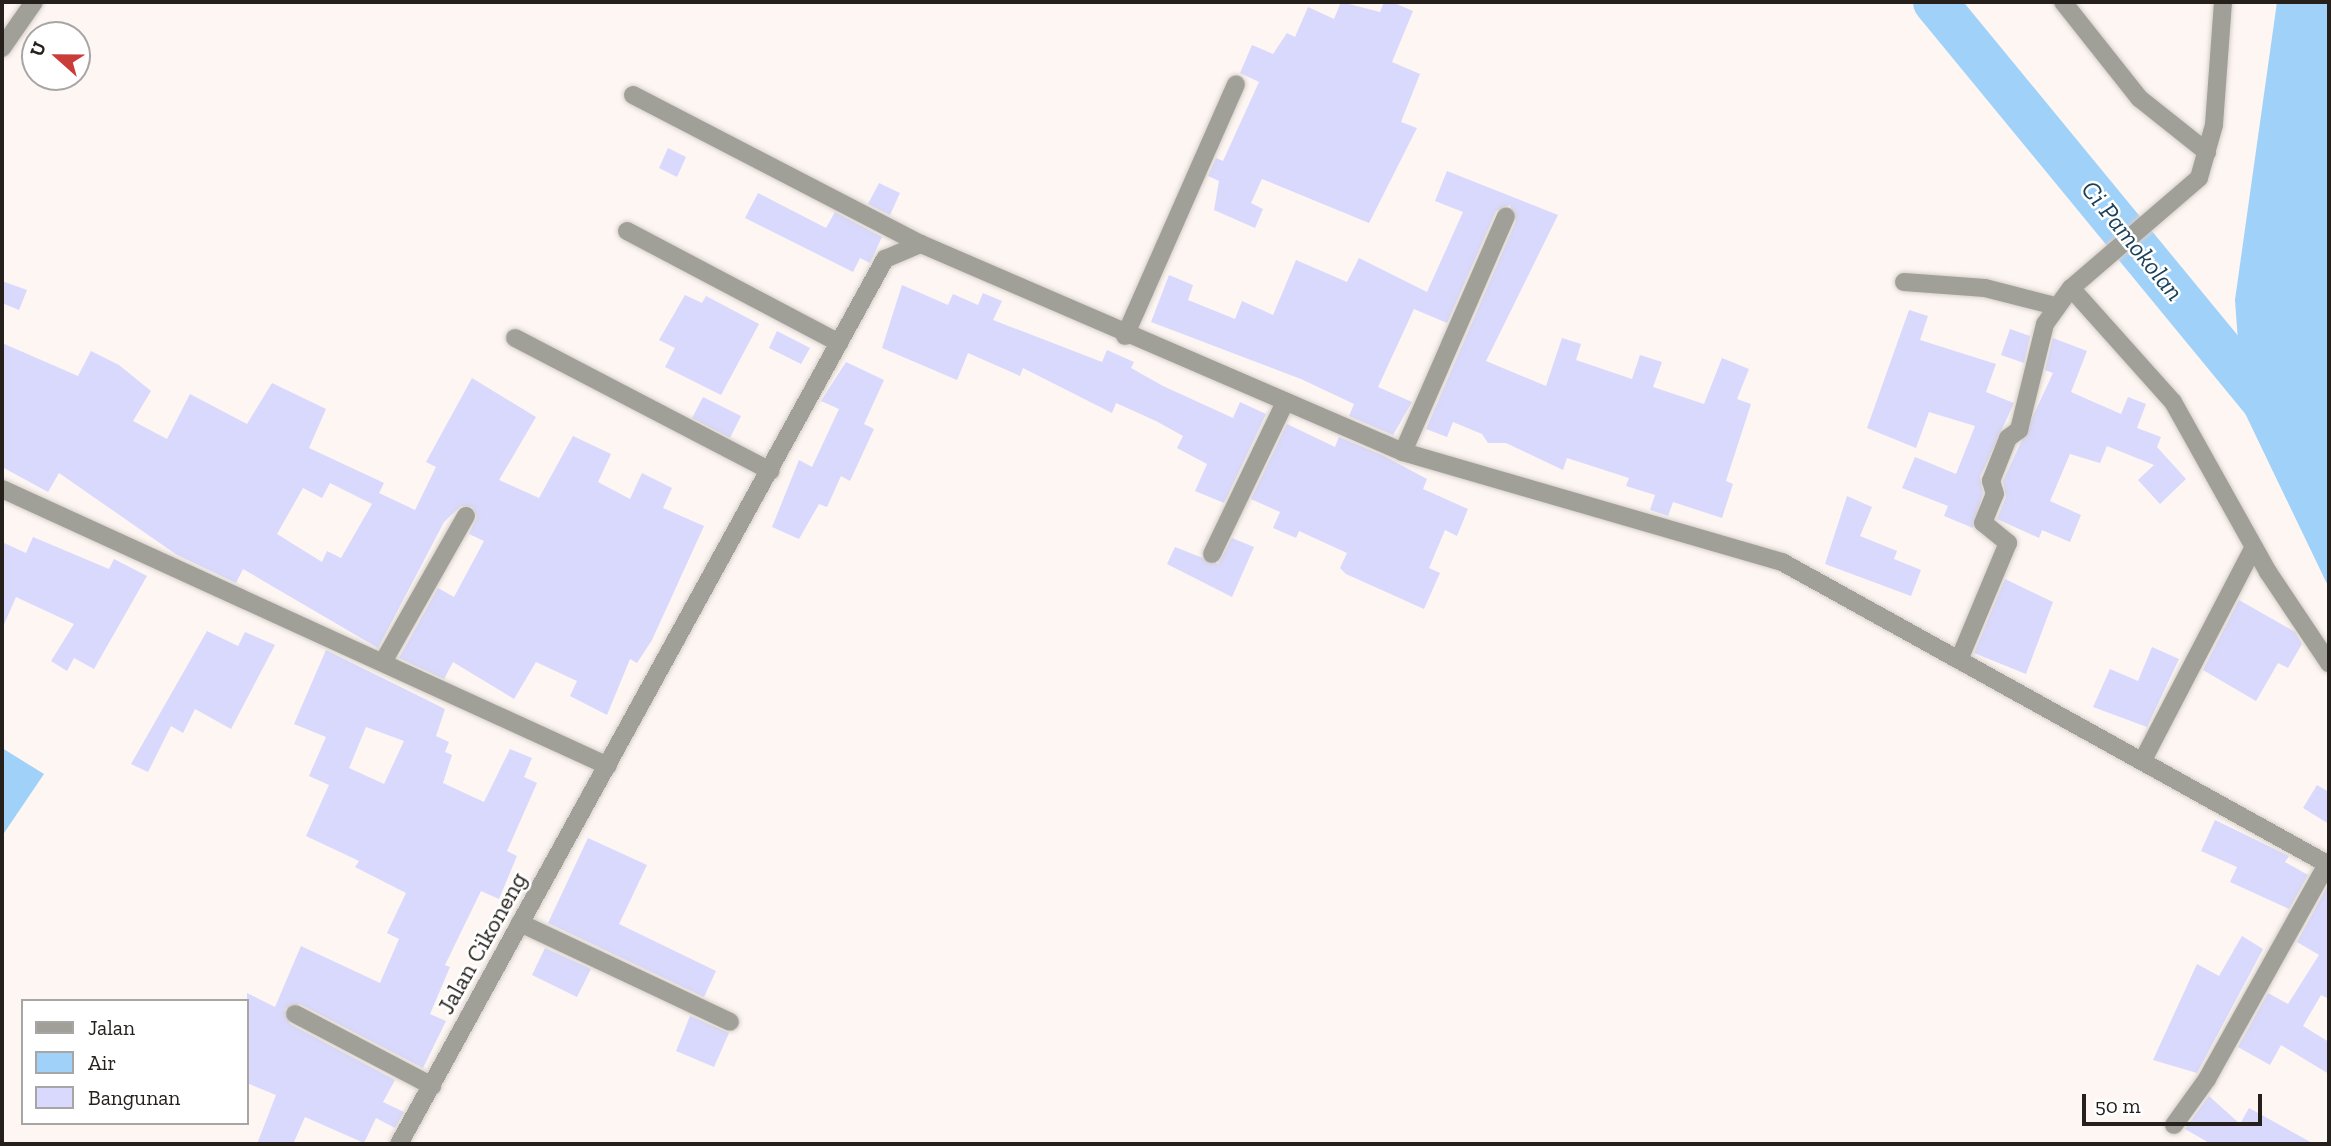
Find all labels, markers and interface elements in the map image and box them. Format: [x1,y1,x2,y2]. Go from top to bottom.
north arrow [21,21,91,91]
text: U [25,39,51,60]
water label: Ci Pamokolan [2074,175,2190,307]
street label: Jalan Cikoneng [431,867,533,1019]
legend [21,999,248,1125]
text: Jalan [88,1015,135,1040]
text: Air [88,1050,116,1075]
scale bar [2086,1080,2266,1124]
text: Bangunan [88,1085,180,1110]
text: 50 m [2095,1093,2141,1118]

